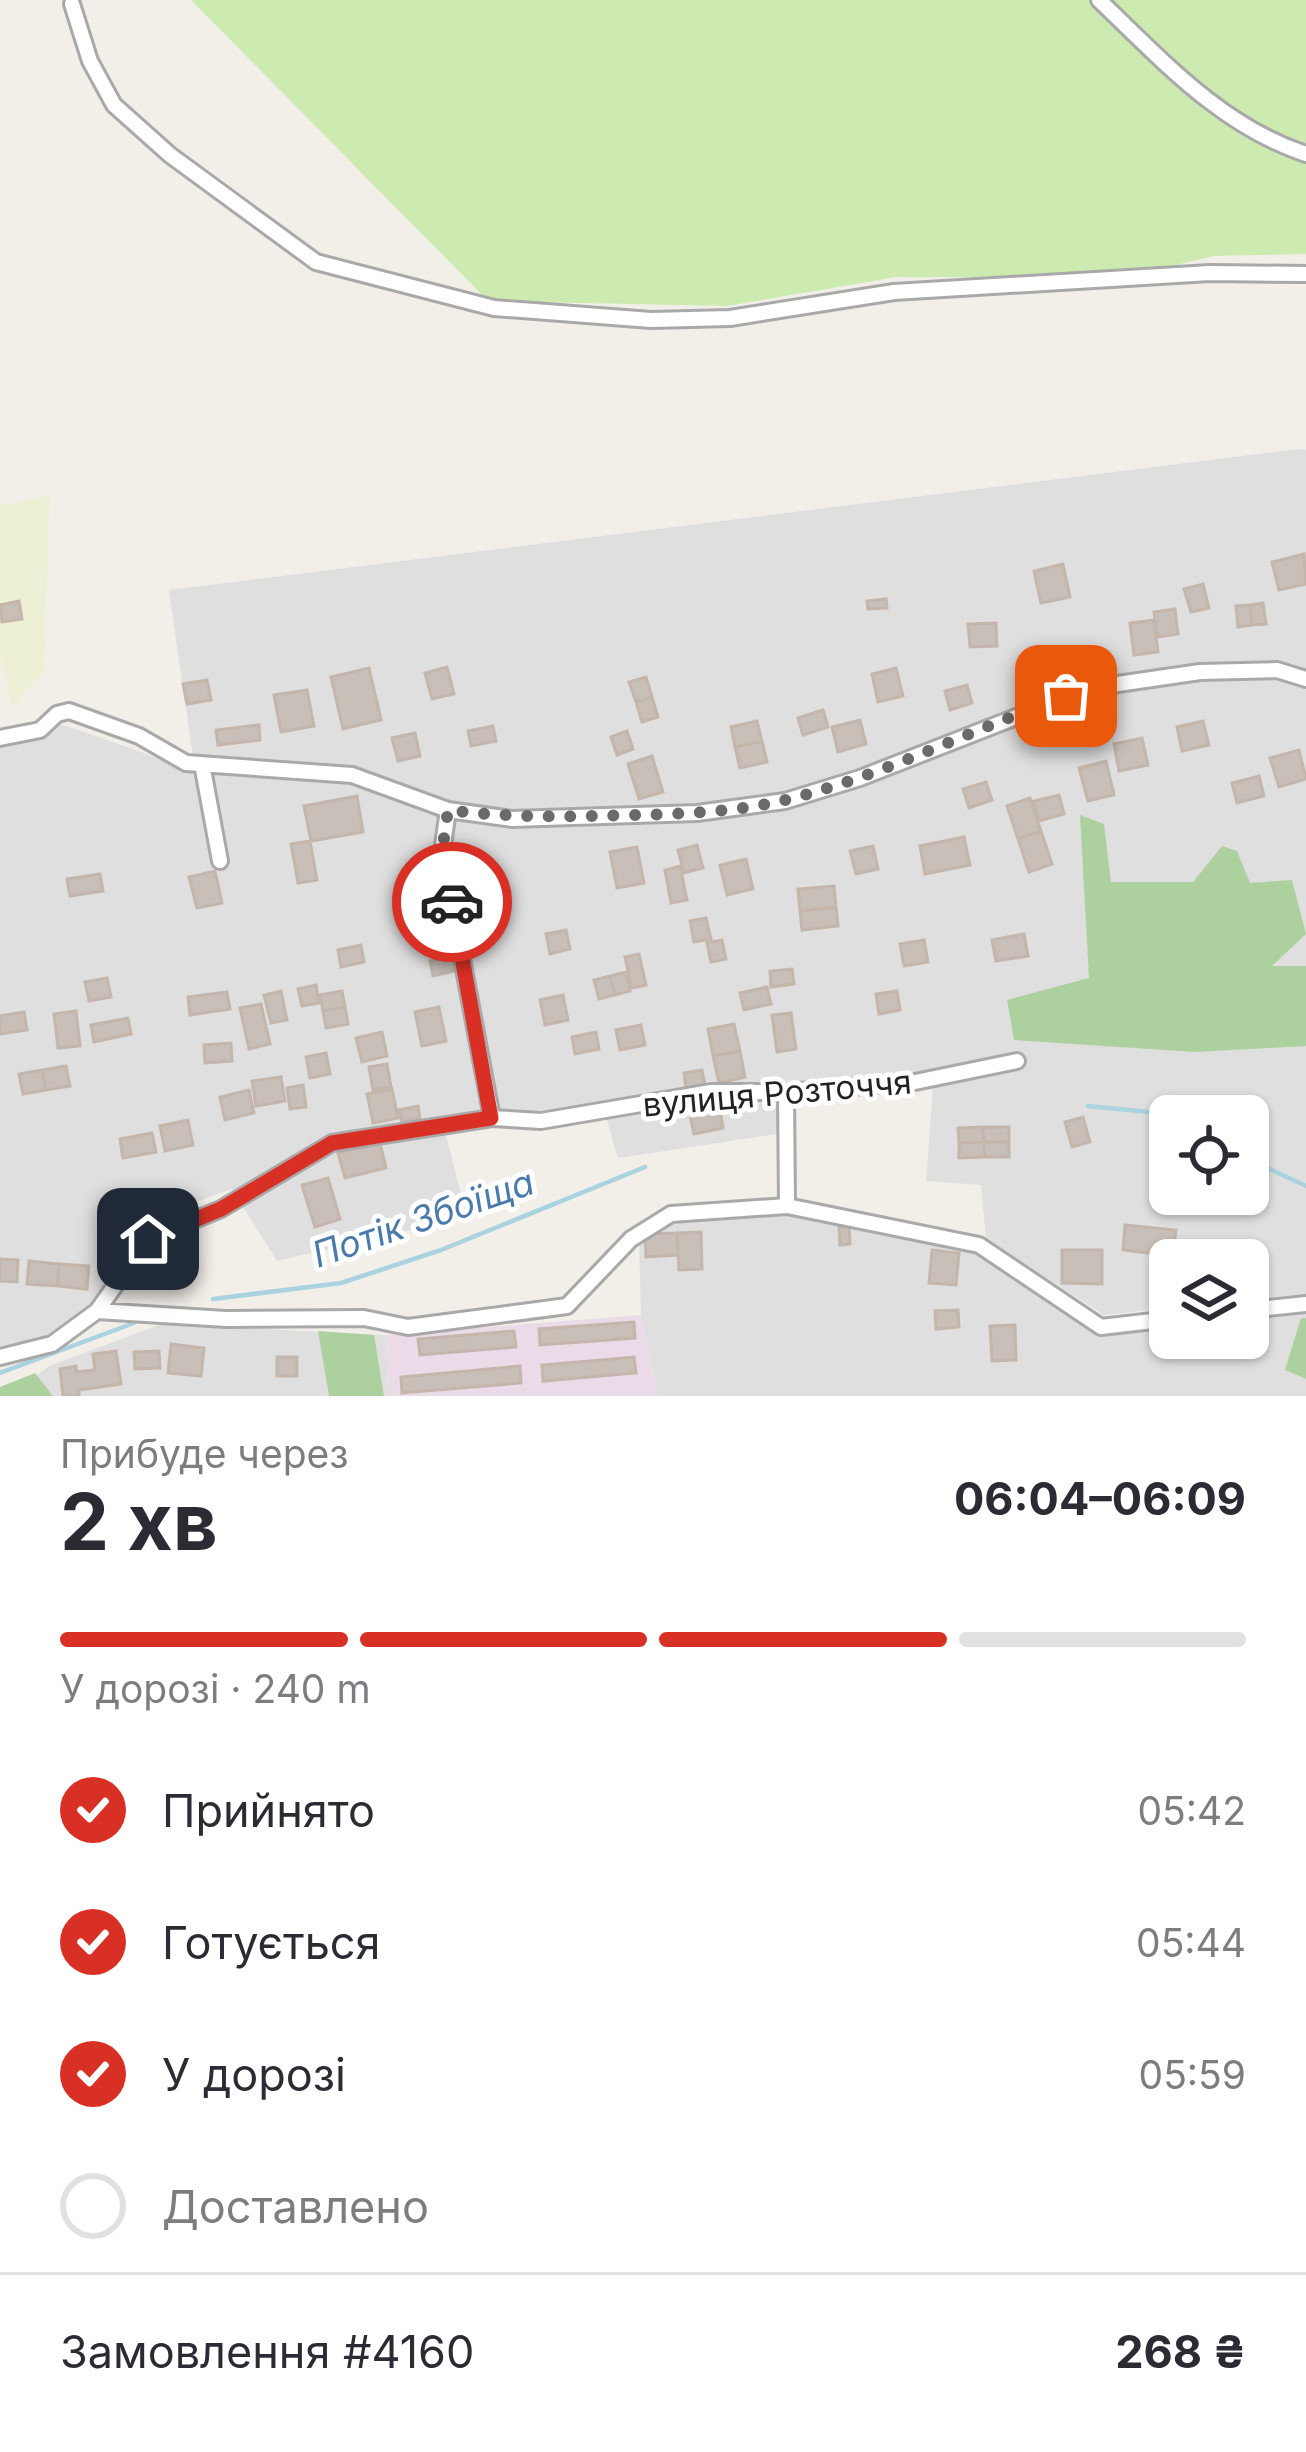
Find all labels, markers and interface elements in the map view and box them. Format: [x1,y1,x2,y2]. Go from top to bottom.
pin [1015,645,1117,747]
icon: bag [1033,663,1099,729]
courier [392,842,512,962]
icon: car [419,869,485,935]
street label: вулиця Розточчя [641,1061,913,1125]
map controls [1149,1095,1269,1359]
button: locate [1149,1095,1269,1215]
water label: Потік Збоїща [306,1159,540,1277]
pin [97,1188,199,1290]
icon: home [115,1206,181,1272]
button: layers [1149,1239,1269,1359]
text: Прибуде через [60,1430,349,1477]
text: 06:04–06:09 [954,1471,1246,1526]
text: 2 хв [60,1474,218,1569]
text: У дорозі · 240 m [60,1665,371,1712]
icon: check [60,1777,126,1843]
text: Прийнято [162,1783,375,1838]
text: 05:42 [1137,1787,1246,1834]
icon: check [60,1909,126,1975]
text: Готується [162,1915,380,1970]
text: 05:44 [1136,1919,1246,1966]
icon: check [60,2041,126,2107]
text: У дорозі [162,2047,346,2102]
text: 05:59 [1139,2051,1246,2098]
text: Доставлено [162,2179,429,2234]
text: Замовлення #4160 [60,2324,474,2379]
text: 268 ₴ [1115,2324,1246,2379]

